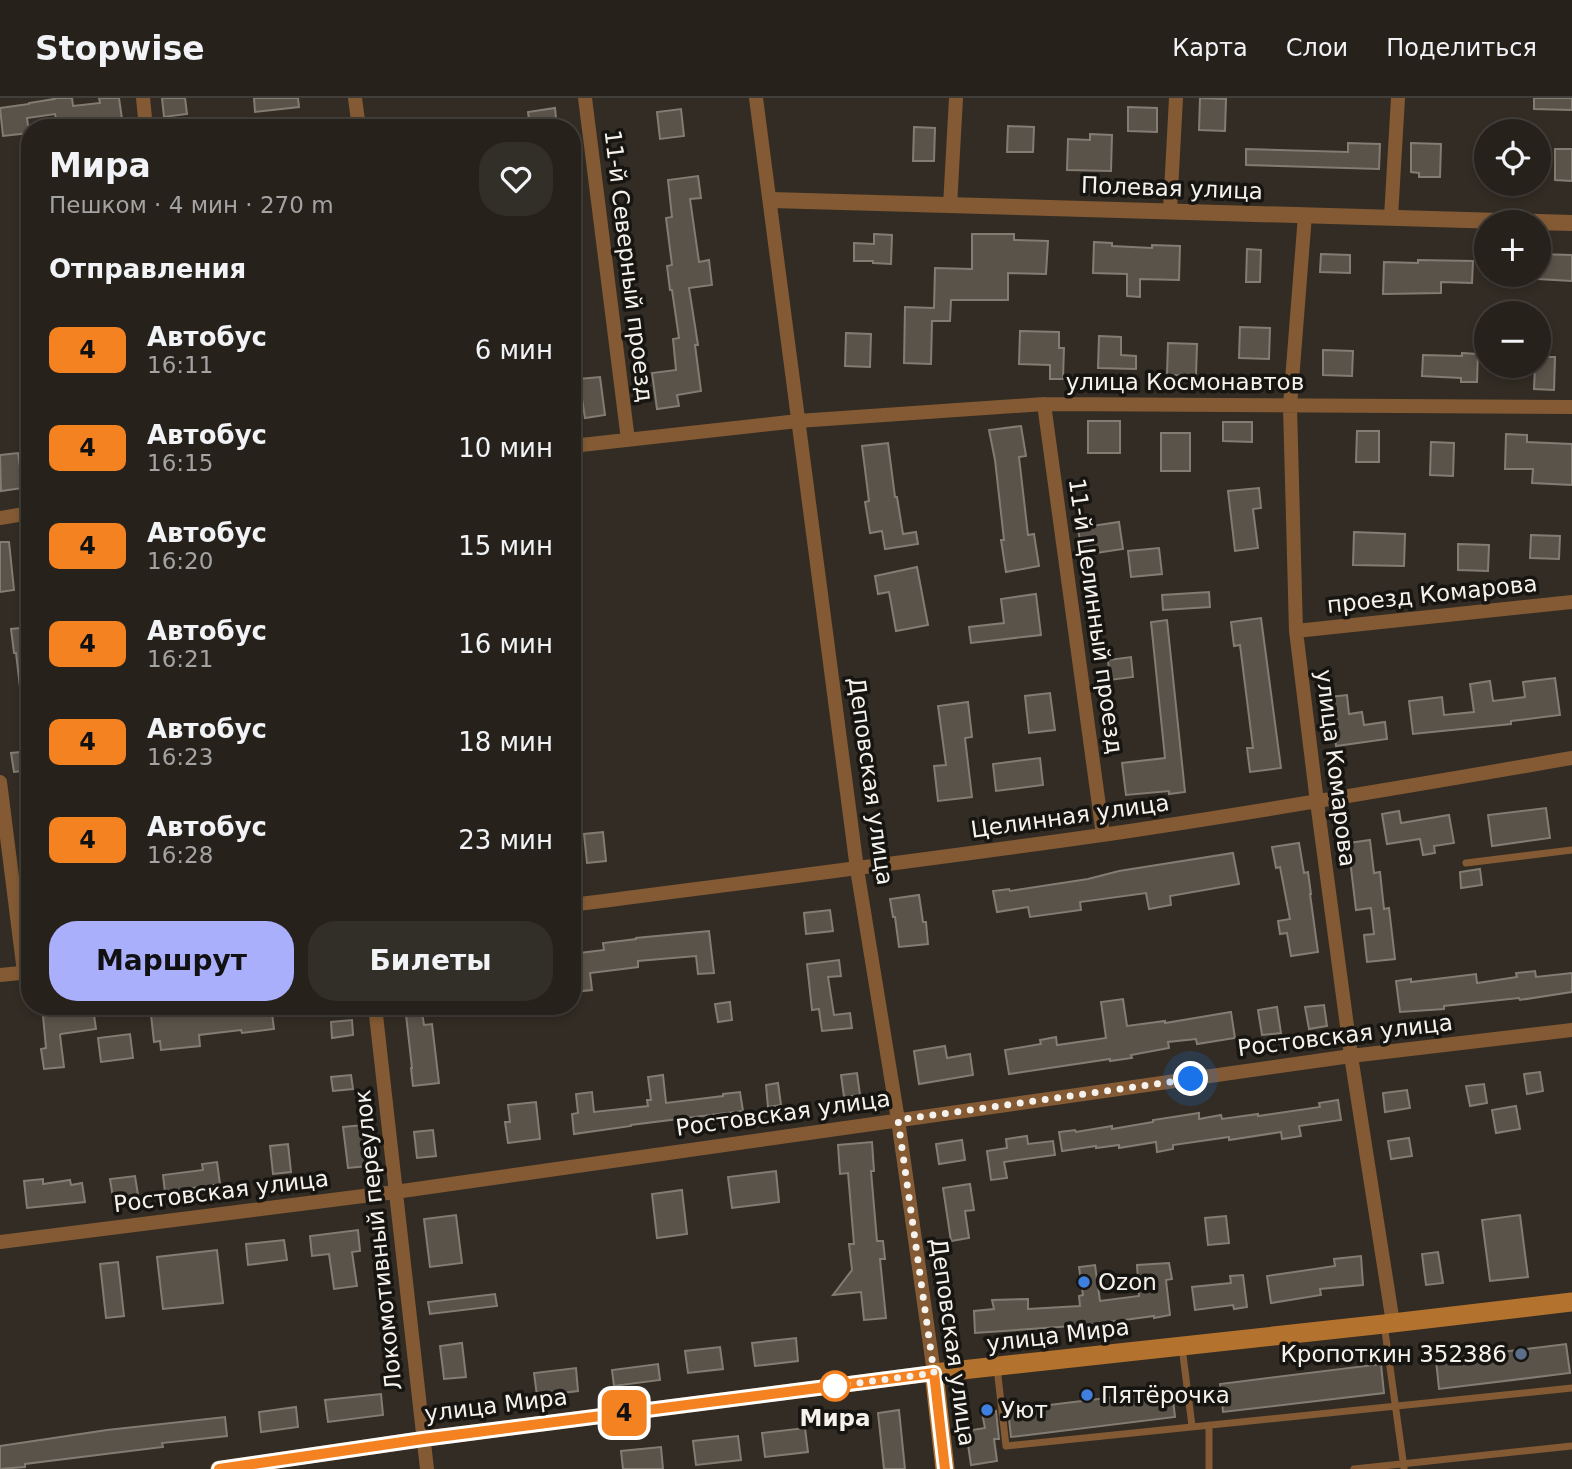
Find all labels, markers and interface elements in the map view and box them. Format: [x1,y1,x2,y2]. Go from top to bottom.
text: Stopwise [35,29,205,68]
text: Карта [1172,34,1248,62]
text: Слои [1286,34,1348,62]
text: Поделиться [1386,34,1537,62]
map controls [1474,119,1551,378]
button: locate [1474,119,1551,196]
street label: 11-й Северный проезд [599,129,659,403]
button: heart [479,142,553,216]
text: Мира [49,146,151,185]
street label: Полевая улица [1081,172,1263,204]
text: Пешком · 4 мин · 270 m [49,192,334,218]
button: + [1474,210,1551,287]
text: Отправления [49,254,246,284]
button: − [1474,301,1551,378]
text: Автобус [147,322,267,352]
text: 6 мин [475,335,553,365]
text: 4 [79,336,96,364]
text: 16:11 [147,352,213,378]
street label: улица Космонавтов [1066,369,1304,395]
text: Автобус [147,420,267,450]
text: 10 мин [458,433,553,463]
text: 4 [79,434,96,462]
text: 16:15 [147,450,213,476]
street label: 11-й Целинный проезд [1064,477,1128,755]
text: Автобус [147,518,267,548]
text: 15 мин [458,531,553,561]
text: 4 [79,532,96,560]
text: 16:20 [147,548,213,574]
street label: проезд Комарова [1325,570,1539,618]
text: Автобус [147,616,267,646]
text: 16 мин [458,629,553,659]
text: 4 [79,630,96,658]
text: 16:21 [147,646,213,672]
street label: улица Комарова [1311,668,1361,868]
street label: Деповская улица [844,675,898,887]
text: Автобус [147,714,267,744]
text: 18 мин [458,727,553,757]
text: 4 [79,728,96,756]
text: 16:23 [147,744,213,770]
street label: Целинная улица [969,789,1171,843]
text: Автобус [147,812,267,842]
text: 23 мин [458,825,553,855]
text: 4 [79,826,96,854]
text: 16:28 [147,842,213,868]
button: Маршрут [49,921,294,1001]
button: Билеты [308,921,553,1001]
street label: Ростовская улица [1236,1009,1454,1061]
your location [1173,1061,1208,1096]
street label: Ростовская улица [674,1085,892,1141]
street label: Локомотивный переулок [349,1088,407,1392]
street label: Ростовская улица [112,1165,330,1217]
street label: Деповская улица [926,1236,980,1448]
place label: Ozon [1098,1269,1157,1295]
marker: Ozon [1076,1274,1092,1290]
street label: улица Мира [985,1313,1131,1357]
place label: Кропоткин 352386 [1281,1341,1507,1367]
marker: Кропоткин 352386 [1513,1346,1529,1362]
marker: Мира [820,1371,850,1401]
place label: Пятёрочка [1101,1382,1230,1408]
street label: улица Мира [423,1383,569,1427]
marker: Пятёрочка [1079,1387,1095,1403]
line badge: 4 [601,1390,647,1436]
place label: Уют [1001,1397,1048,1423]
text: 4 [616,1399,632,1427]
marker: Уют [979,1402,995,1418]
place label: Мира [800,1405,871,1431]

